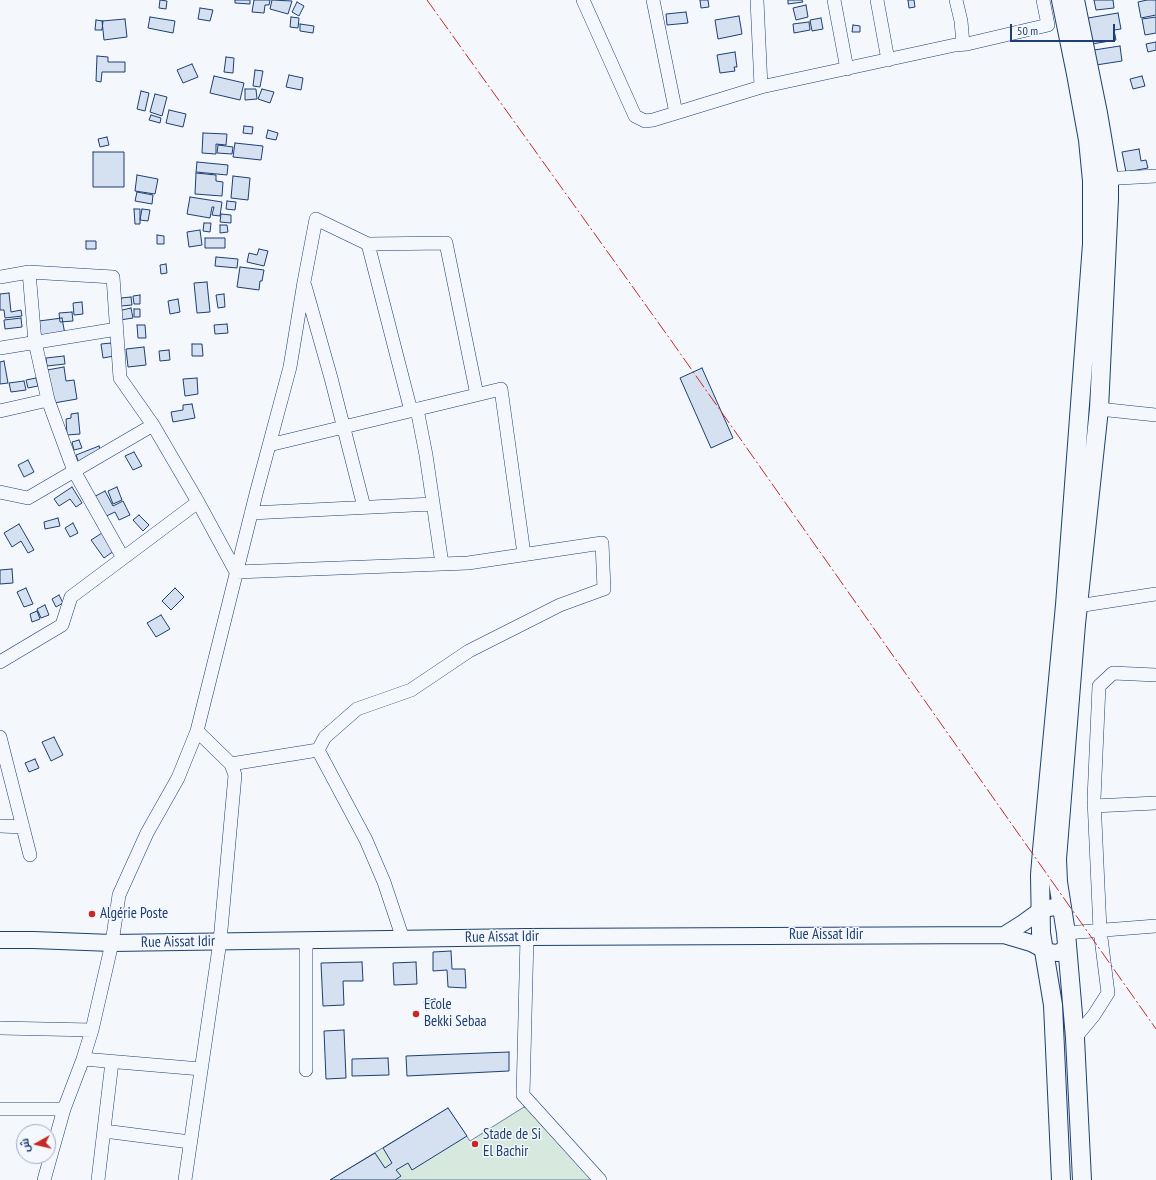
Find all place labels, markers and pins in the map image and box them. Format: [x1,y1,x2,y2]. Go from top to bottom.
place label: Algérie Poste [100,905,168,923]
marker: Algérie Poste [87,909,97,919]
place label: Ecole Bekki Sebaa [424,996,486,1031]
marker: Ecole Bekki Sebaa [411,1009,421,1019]
place label: Stade de Si El Bachir [483,1126,541,1161]
marker: Stade de Si El Bachir [470,1139,480,1149]

